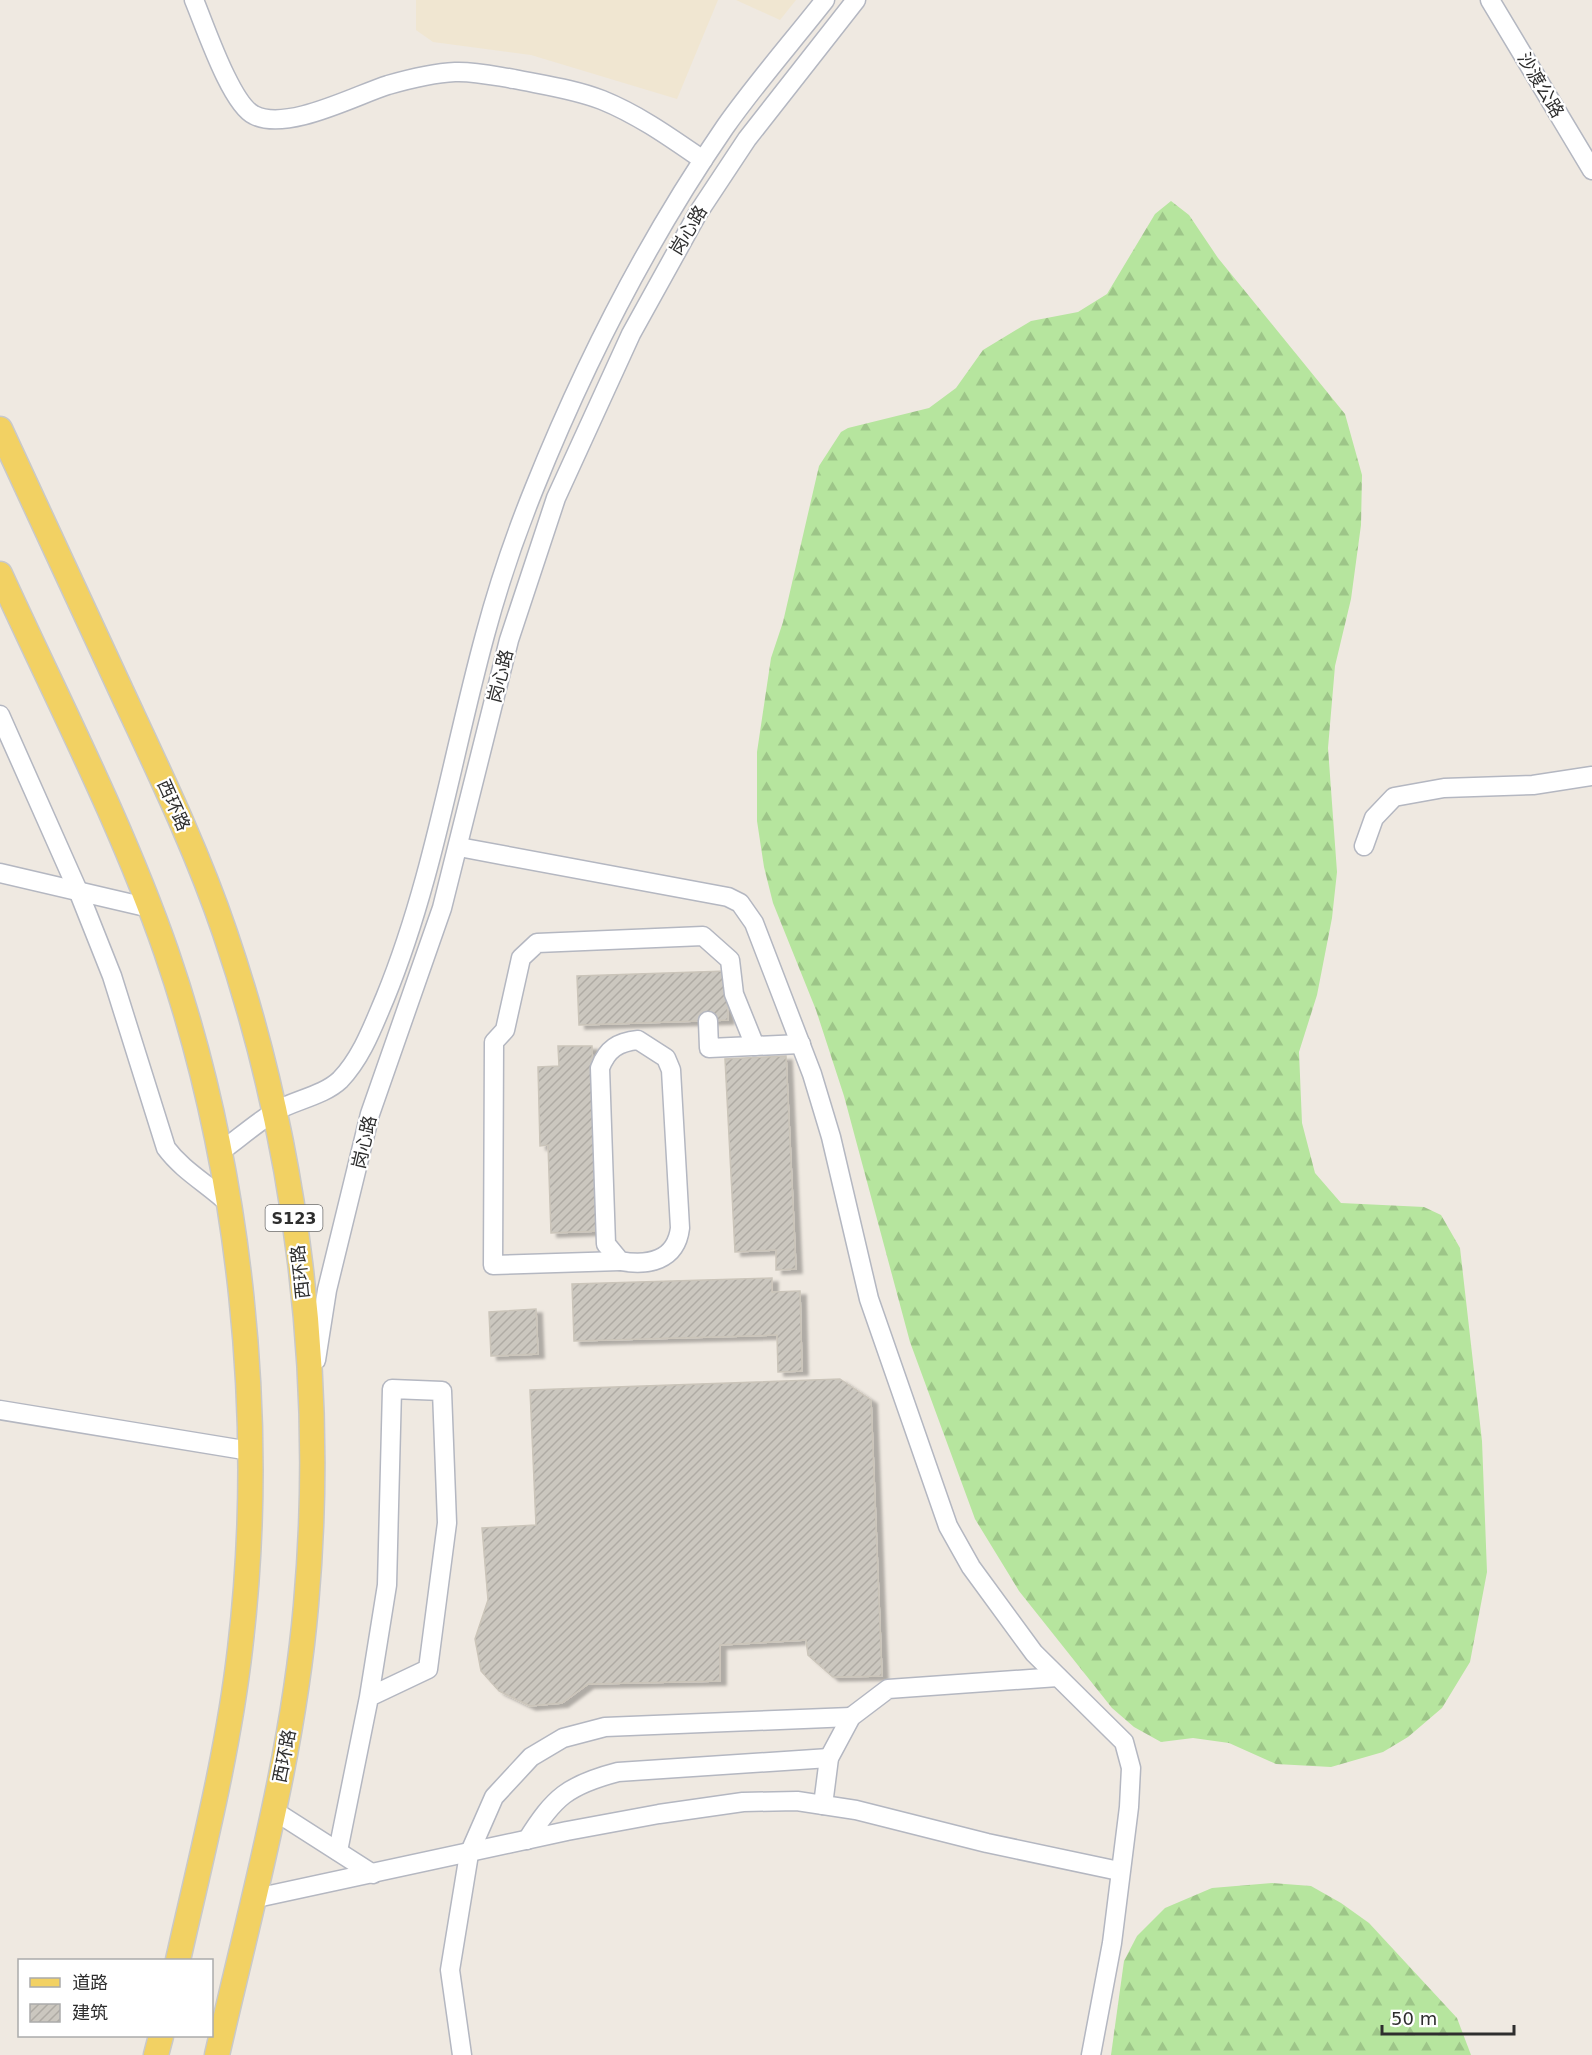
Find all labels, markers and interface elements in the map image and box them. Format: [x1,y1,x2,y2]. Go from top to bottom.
street label: 沙渡公路 [1513,49,1569,121]
street label: 岗心路 [665,201,711,259]
street label: 岗心路 [483,647,517,705]
street label: 西环路 [153,776,195,834]
street label: 岗心路 [348,1113,380,1171]
road number: S123 [266,1205,322,1231]
street label: 西环路 [287,1244,313,1300]
street label: 西环路 [269,1727,299,1785]
legend [18,1959,213,2037]
text: 道路 [72,1972,108,1993]
scale bar [1382,1998,1514,2036]
text: 建筑 [72,2002,108,2023]
text: 50 m [1391,2008,1437,2029]

